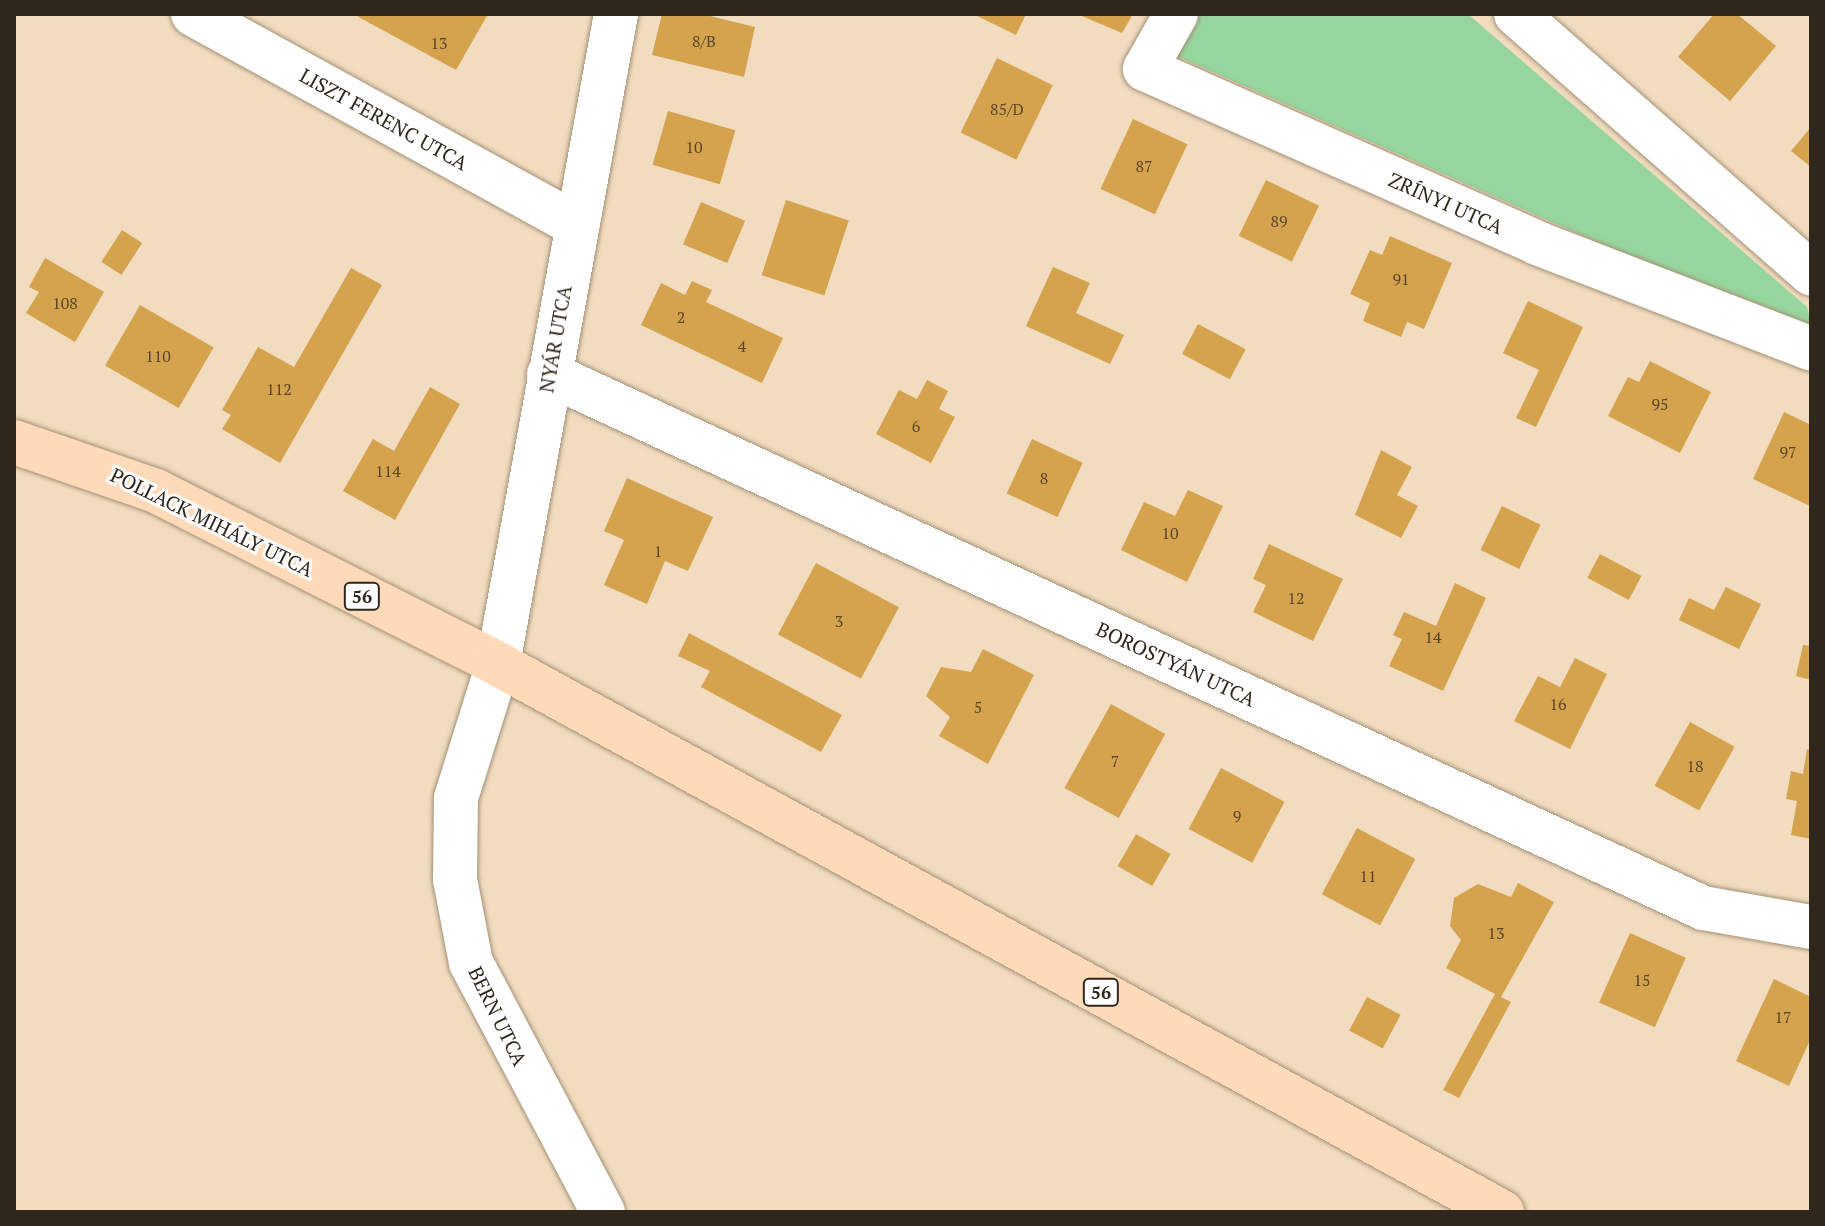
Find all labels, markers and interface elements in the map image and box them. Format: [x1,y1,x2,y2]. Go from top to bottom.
house number: 8/B [692,31,716,51]
house number: 13 [430,33,448,53]
street label: LISZT FERENC UTCA [296,63,472,175]
house number: 85/D [990,99,1024,119]
house number: 10 [685,137,703,157]
house number: 87 [1135,156,1153,176]
street label: ZRÍNYI UTCA [1385,167,1507,239]
house number: 89 [1270,211,1288,231]
house number: 91 [1392,269,1410,289]
street label: NYÁR UTCA [534,284,576,394]
house number: 108 [52,293,78,313]
house number: 2 [677,307,685,327]
house number: 4 [738,336,746,356]
house number: 110 [145,346,171,366]
house number: 112 [266,379,292,399]
house number: 95 [1651,394,1669,414]
house number: 6 [912,416,920,436]
house number: 97 [1779,442,1797,462]
house number: 114 [375,461,401,481]
street label: POLLACK MIHÁLY UTCA [107,462,317,582]
house number: 8 [1040,468,1048,488]
house number: 10 [1161,523,1179,543]
house number: 1 [654,541,662,561]
road number: 56 [342,582,382,610]
house number: 12 [1287,588,1305,608]
house number: 3 [835,611,843,631]
street label: BOROSTYÁN UTCA [1093,617,1259,711]
house number: 14 [1424,627,1442,647]
house number: 16 [1549,694,1567,714]
house number: 5 [974,697,982,717]
house number: 7 [1111,751,1119,771]
house number: 18 [1686,756,1704,776]
house number: 9 [1233,806,1241,826]
house number: 11 [1359,866,1377,886]
house number: 13 [1487,923,1505,943]
street label: BERN UTCA [464,962,532,1070]
house number: 15 [1633,970,1651,990]
road number: 56 [1081,978,1121,1006]
house number: 17 [1774,1007,1792,1027]

